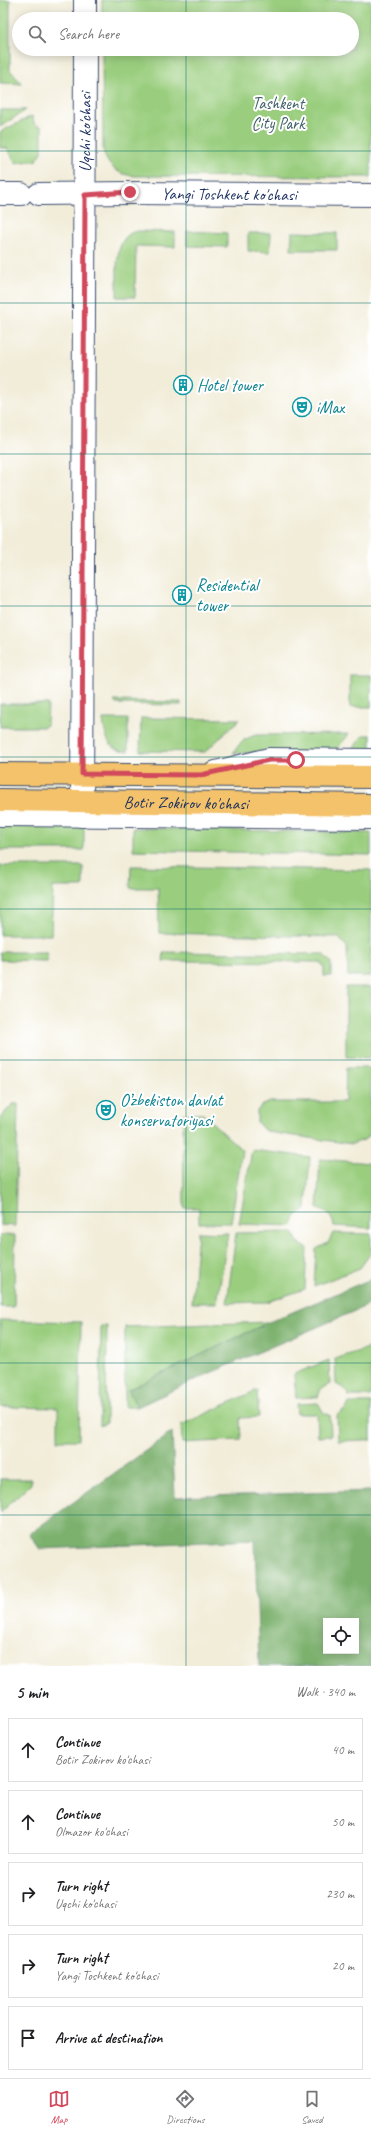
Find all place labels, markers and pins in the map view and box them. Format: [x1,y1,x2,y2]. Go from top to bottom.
building icon: Hotel tower [172,374,194,396]
place label: Hotel tower [197,375,265,396]
theatre icon: iMax [291,396,313,418]
place label: iMax [316,397,345,418]
place label: Residential tower [196,575,261,616]
building icon: Residential tower [171,584,193,606]
place label: O’zbekiston davlat konservatoriyasi [120,1090,225,1131]
theatre icon: O’zbekiston davlat konservatoriyasi [95,1099,117,1121]

